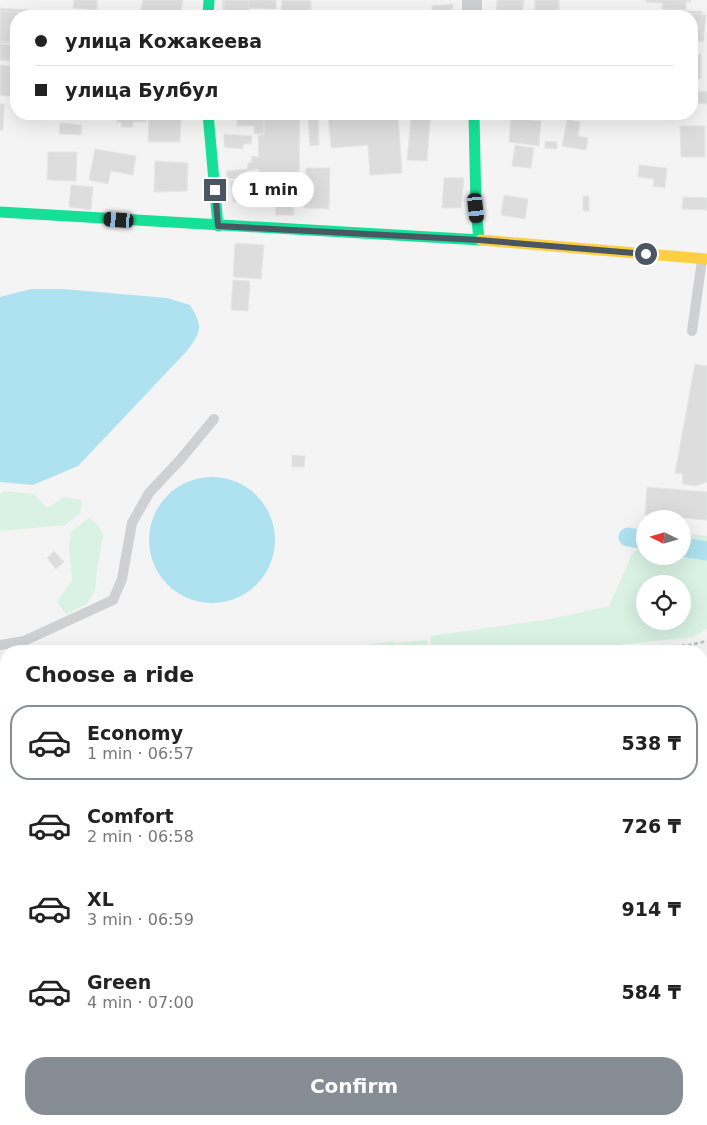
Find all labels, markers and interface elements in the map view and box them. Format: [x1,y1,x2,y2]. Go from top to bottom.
text: улица Кожакеева [65,30,262,52]
text: улица Булбул [65,79,218,101]
callout: 1 min [232,172,315,208]
route end [204,179,226,201]
text: 1 min [248,180,298,199]
car [466,192,485,224]
car [103,211,134,229]
route start [635,243,657,265]
north arrow [636,510,691,565]
map controls [636,510,691,630]
button: locate [636,575,691,630]
text: Choose a ride [25,662,194,687]
icon: car [27,720,72,765]
text: Economy [87,722,183,744]
text: 538 ₸ [622,732,681,754]
text: 1 min · 06:57 [87,744,194,763]
icon: car [27,803,72,848]
text: Comfort [87,805,174,827]
text: 726 ₸ [622,815,681,837]
text: 2 min · 06:58 [87,827,194,846]
icon: car [27,886,72,931]
text: XL [87,888,114,910]
text: 914 ₸ [622,898,681,920]
text: 3 min · 06:59 [87,910,194,929]
icon: car [27,969,72,1014]
text: Green [87,971,151,993]
text: 584 ₸ [622,981,681,1003]
text: 4 min · 07:00 [87,993,194,1012]
button: Confirm [25,1057,683,1115]

